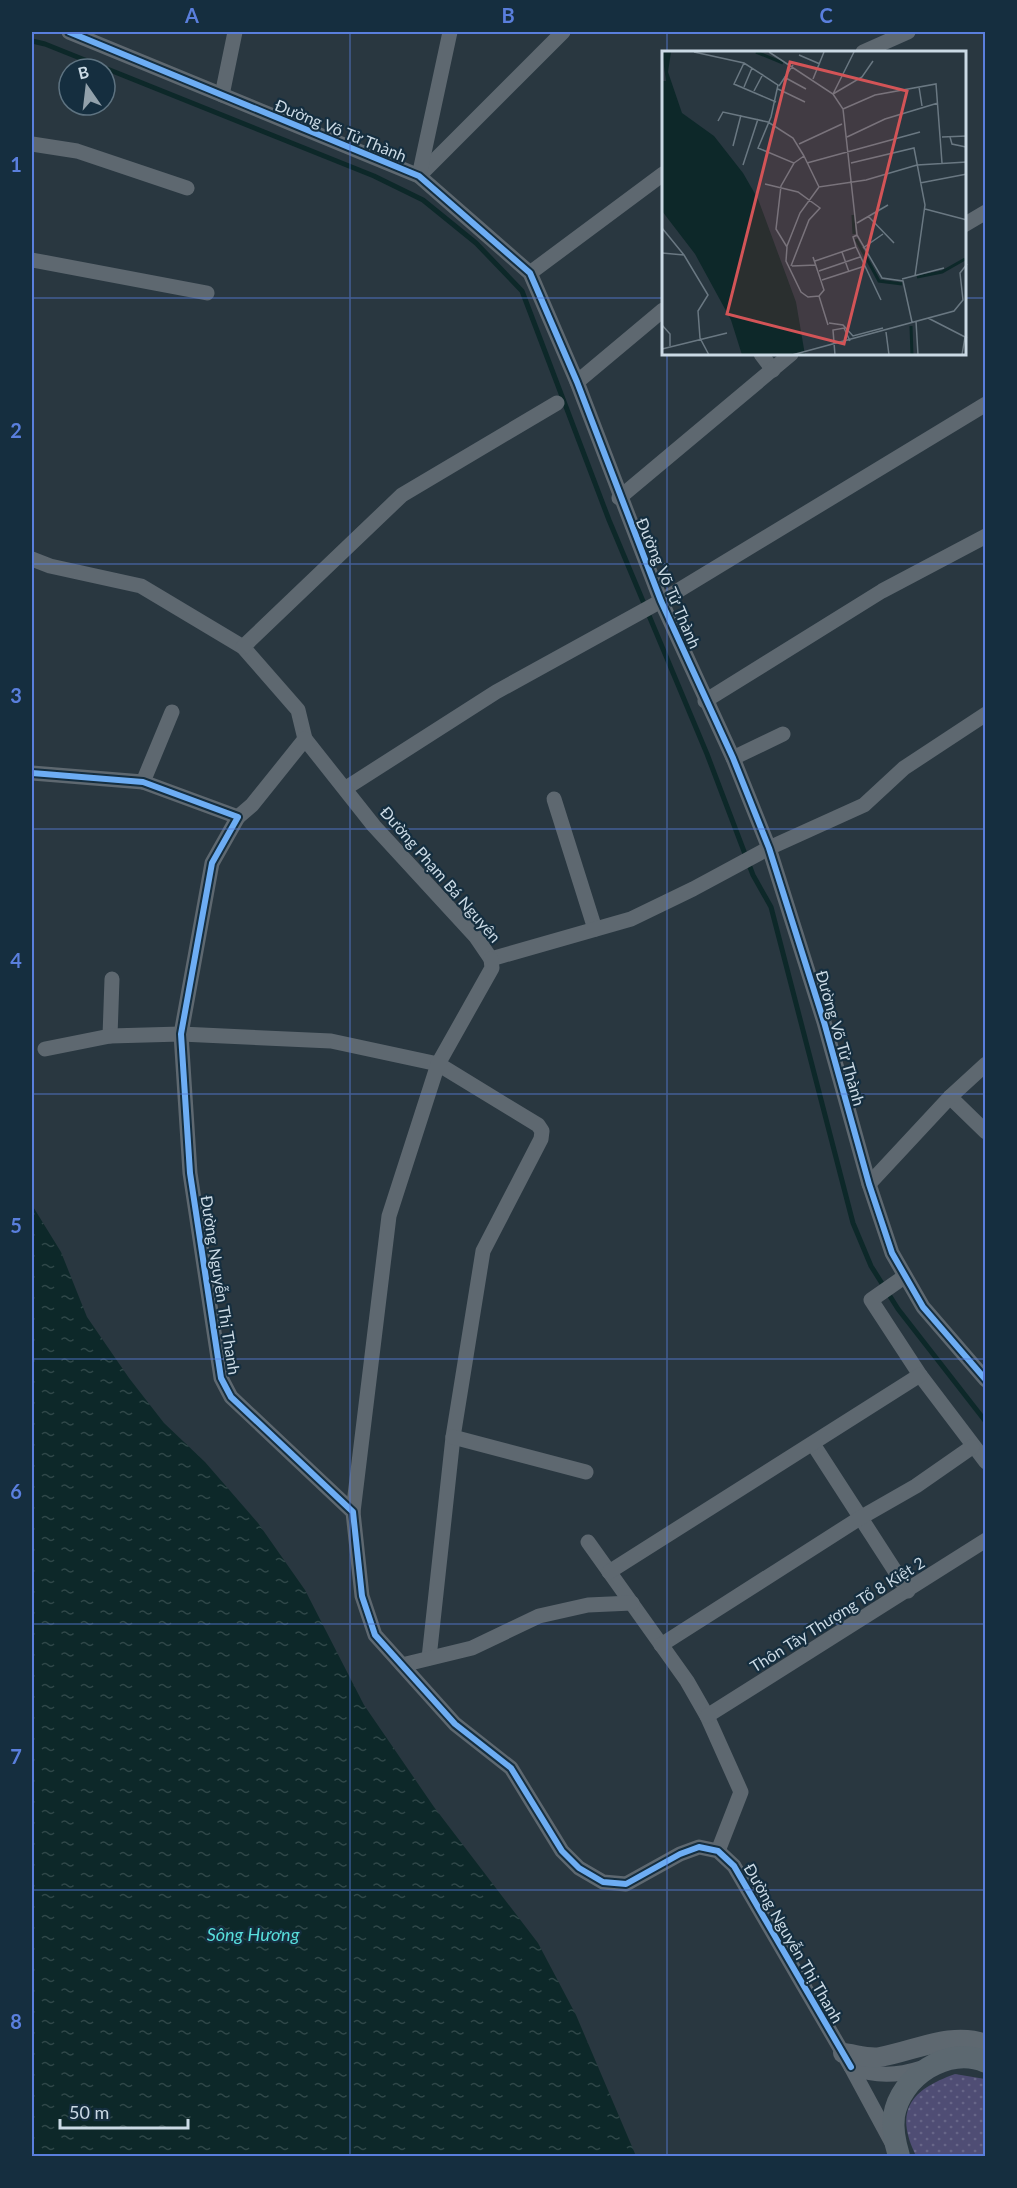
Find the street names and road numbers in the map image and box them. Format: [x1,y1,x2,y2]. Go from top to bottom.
street label: Đường Võ Tử Thành [272,95,410,165]
street label: Đường Võ Tử Thành [633,515,705,651]
street label: Đường Phạm Bá Nguyên [377,802,505,946]
street label: Đường Võ Tử Thành [813,968,869,1108]
street label: Đường Nguyễn Thị Thanh [197,1194,245,1376]
street label: Thôn Tây Thượng Tổ 8 Kiệt 2 [746,1552,928,1676]
street label: Đường Nguyễn Thị Thanh [740,1860,848,2026]

